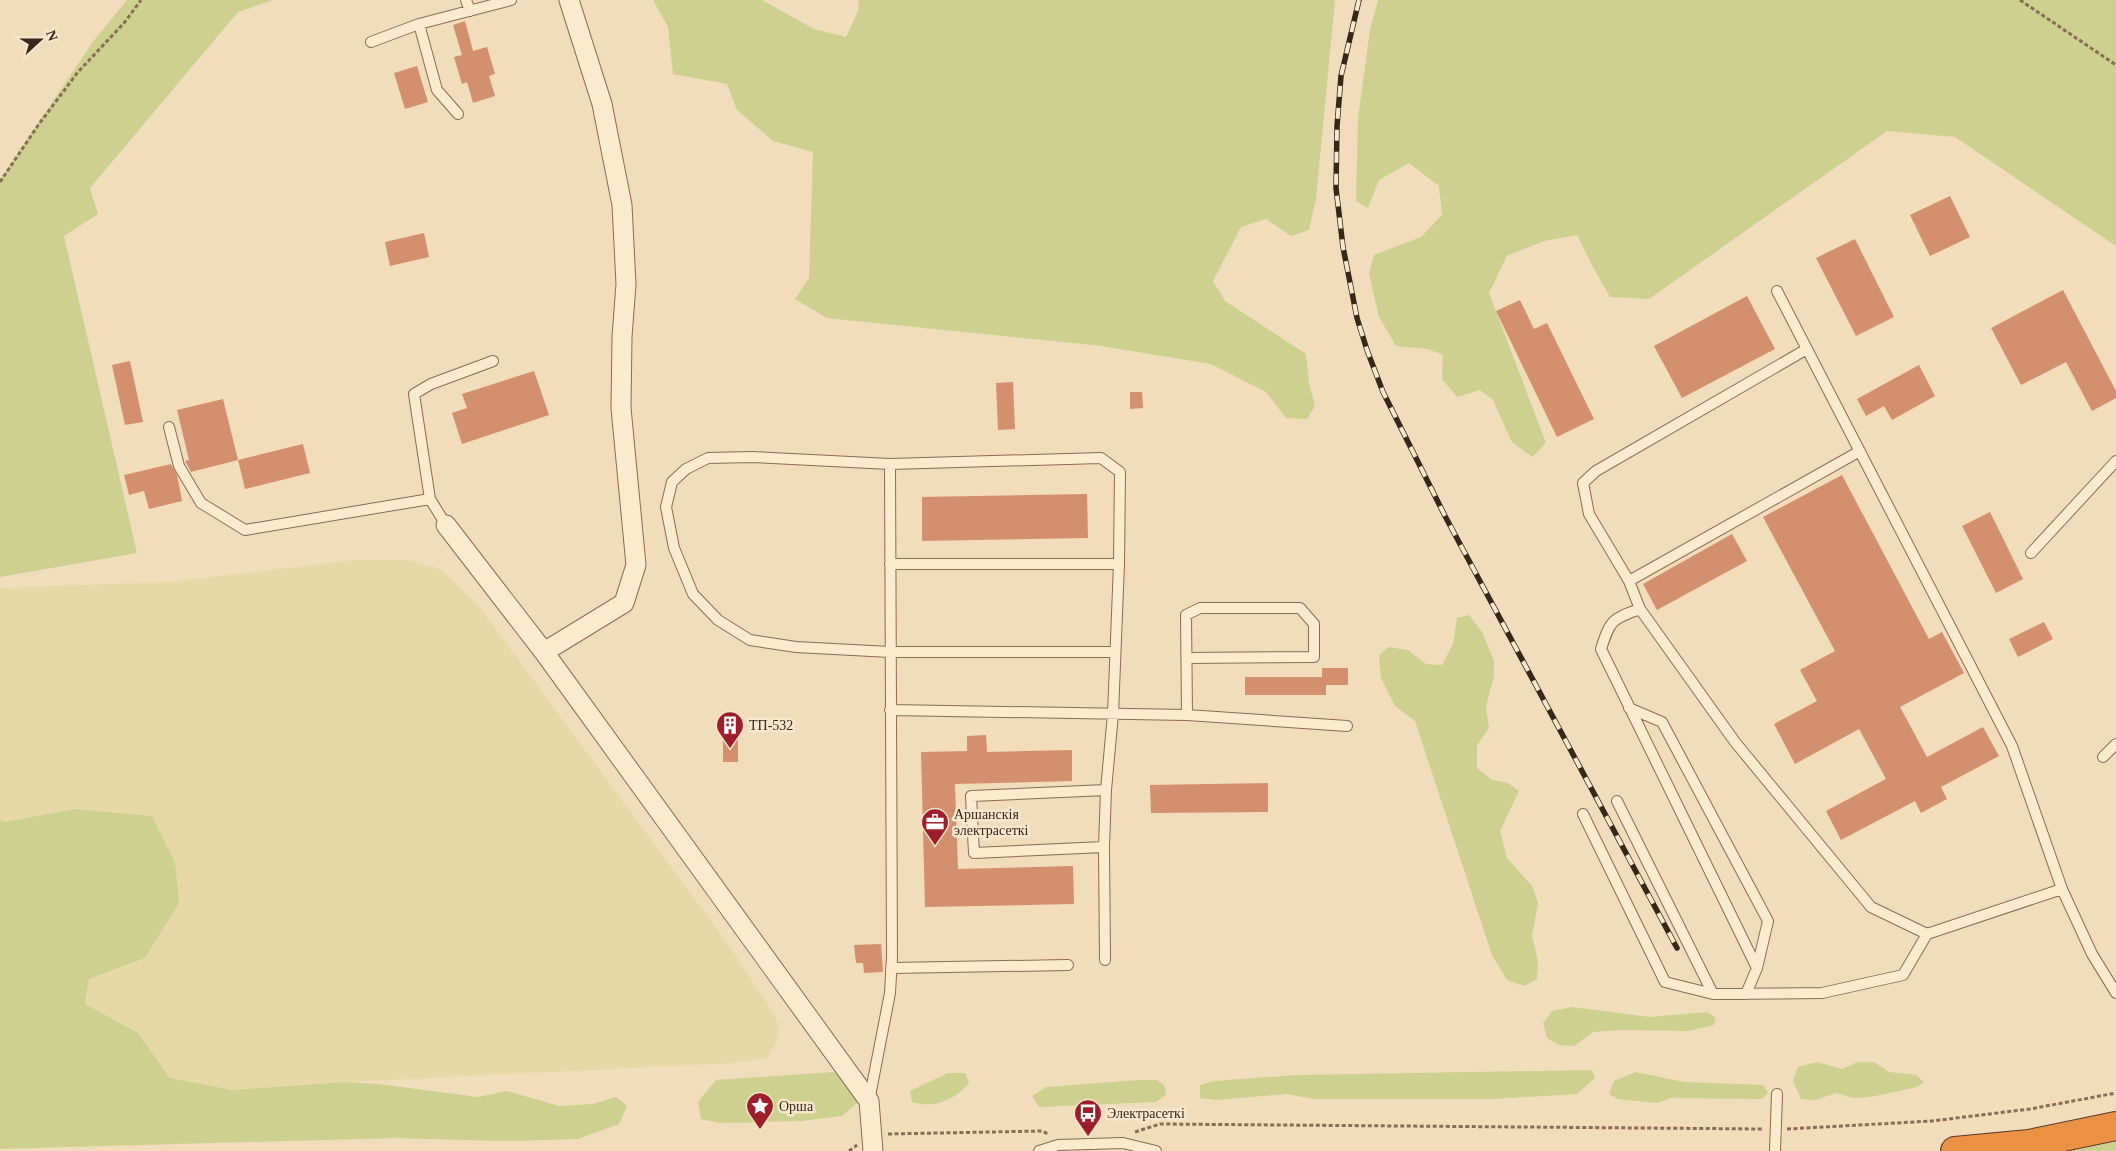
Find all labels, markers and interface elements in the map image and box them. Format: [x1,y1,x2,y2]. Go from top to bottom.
north arrow [15,15,65,65]
text: N [43,28,60,43]
building icon: ТП-532 [715,710,745,749]
place label: ТП-532 [749,718,793,733]
office icon: Аршанскія электрасеткі [920,807,950,846]
place label: Аршанскія электрасеткі [954,807,1029,838]
place icon: Орша [745,1091,775,1130]
bus stop icon: Электрасеткі [1073,1098,1103,1137]
place label: Орша [779,1099,814,1114]
place label: Электрасеткі [1107,1106,1185,1121]

